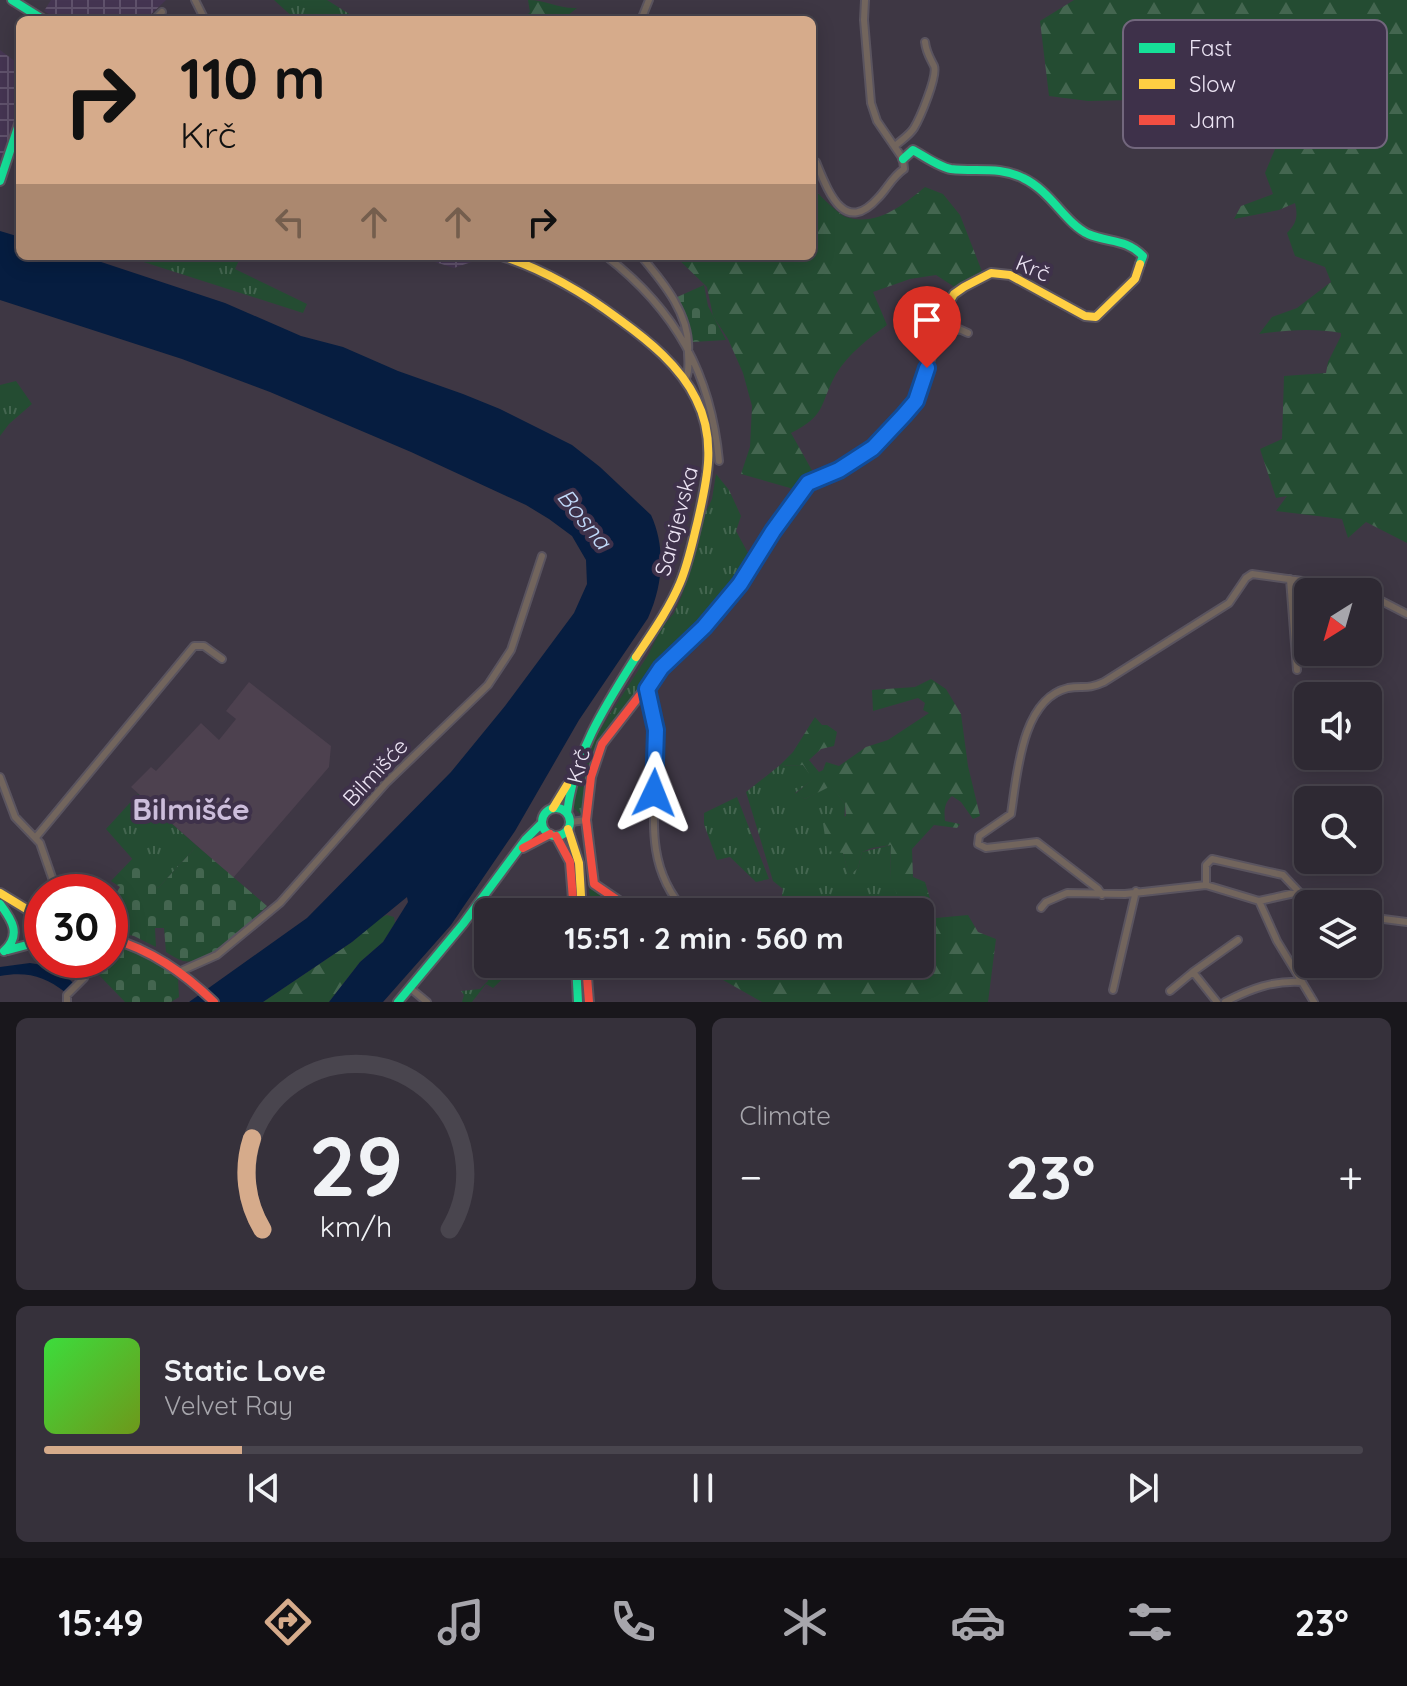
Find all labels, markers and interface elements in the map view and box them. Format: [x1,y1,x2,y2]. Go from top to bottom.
legend [1123,20,1387,148]
text: Fast [1189,34,1232,62]
text: 110 m [180,43,325,113]
icon: right [48,48,152,152]
text: Slow [1189,70,1236,98]
text: Jam [1189,106,1235,134]
text: Krč [180,112,237,157]
icon: left [268,200,312,244]
icon: ahead [352,200,396,244]
icon: ahead [436,200,480,244]
icon: right [520,200,564,244]
street label: Krč [1012,248,1054,288]
pin [893,286,961,368]
icon: arrive [905,298,949,342]
street label: Sarajevska [648,463,704,579]
water label: Bosna [551,482,619,556]
north arrow [1294,578,1382,666]
map controls [1294,578,1382,978]
button: sound [1294,682,1382,770]
street label: Bilmišće [336,732,414,812]
street label: Krč [560,746,596,786]
position arrow [612,751,696,835]
button: search [1294,786,1382,874]
district label: Bilmišće [132,790,250,828]
speed limit sign: 30 [24,874,128,978]
button: layers [1294,890,1382,978]
text: 15:51 · 2 min · 560 m [564,919,844,957]
text: Climate [740,1099,831,1132]
text: 29 [308,1113,403,1217]
text: 23° [1005,1139,1095,1214]
text: − [740,1149,762,1204]
text: + [1338,1149,1363,1204]
text: km/h [319,1208,392,1244]
text: Static Love [164,1351,326,1389]
text: Velvet Ray [164,1389,293,1422]
icon: previous [242,1466,286,1510]
icon: pause [681,1466,725,1510]
icon: next [1121,1466,1165,1510]
icon: directions [260,1594,316,1650]
icon: music [433,1594,489,1650]
icon: phone [605,1594,661,1650]
icon: climate [777,1594,833,1650]
icon: car [950,1594,1006,1650]
icon: filters [1122,1594,1178,1650]
text: 15:49 [58,1600,144,1645]
text: 23° [1295,1600,1349,1645]

